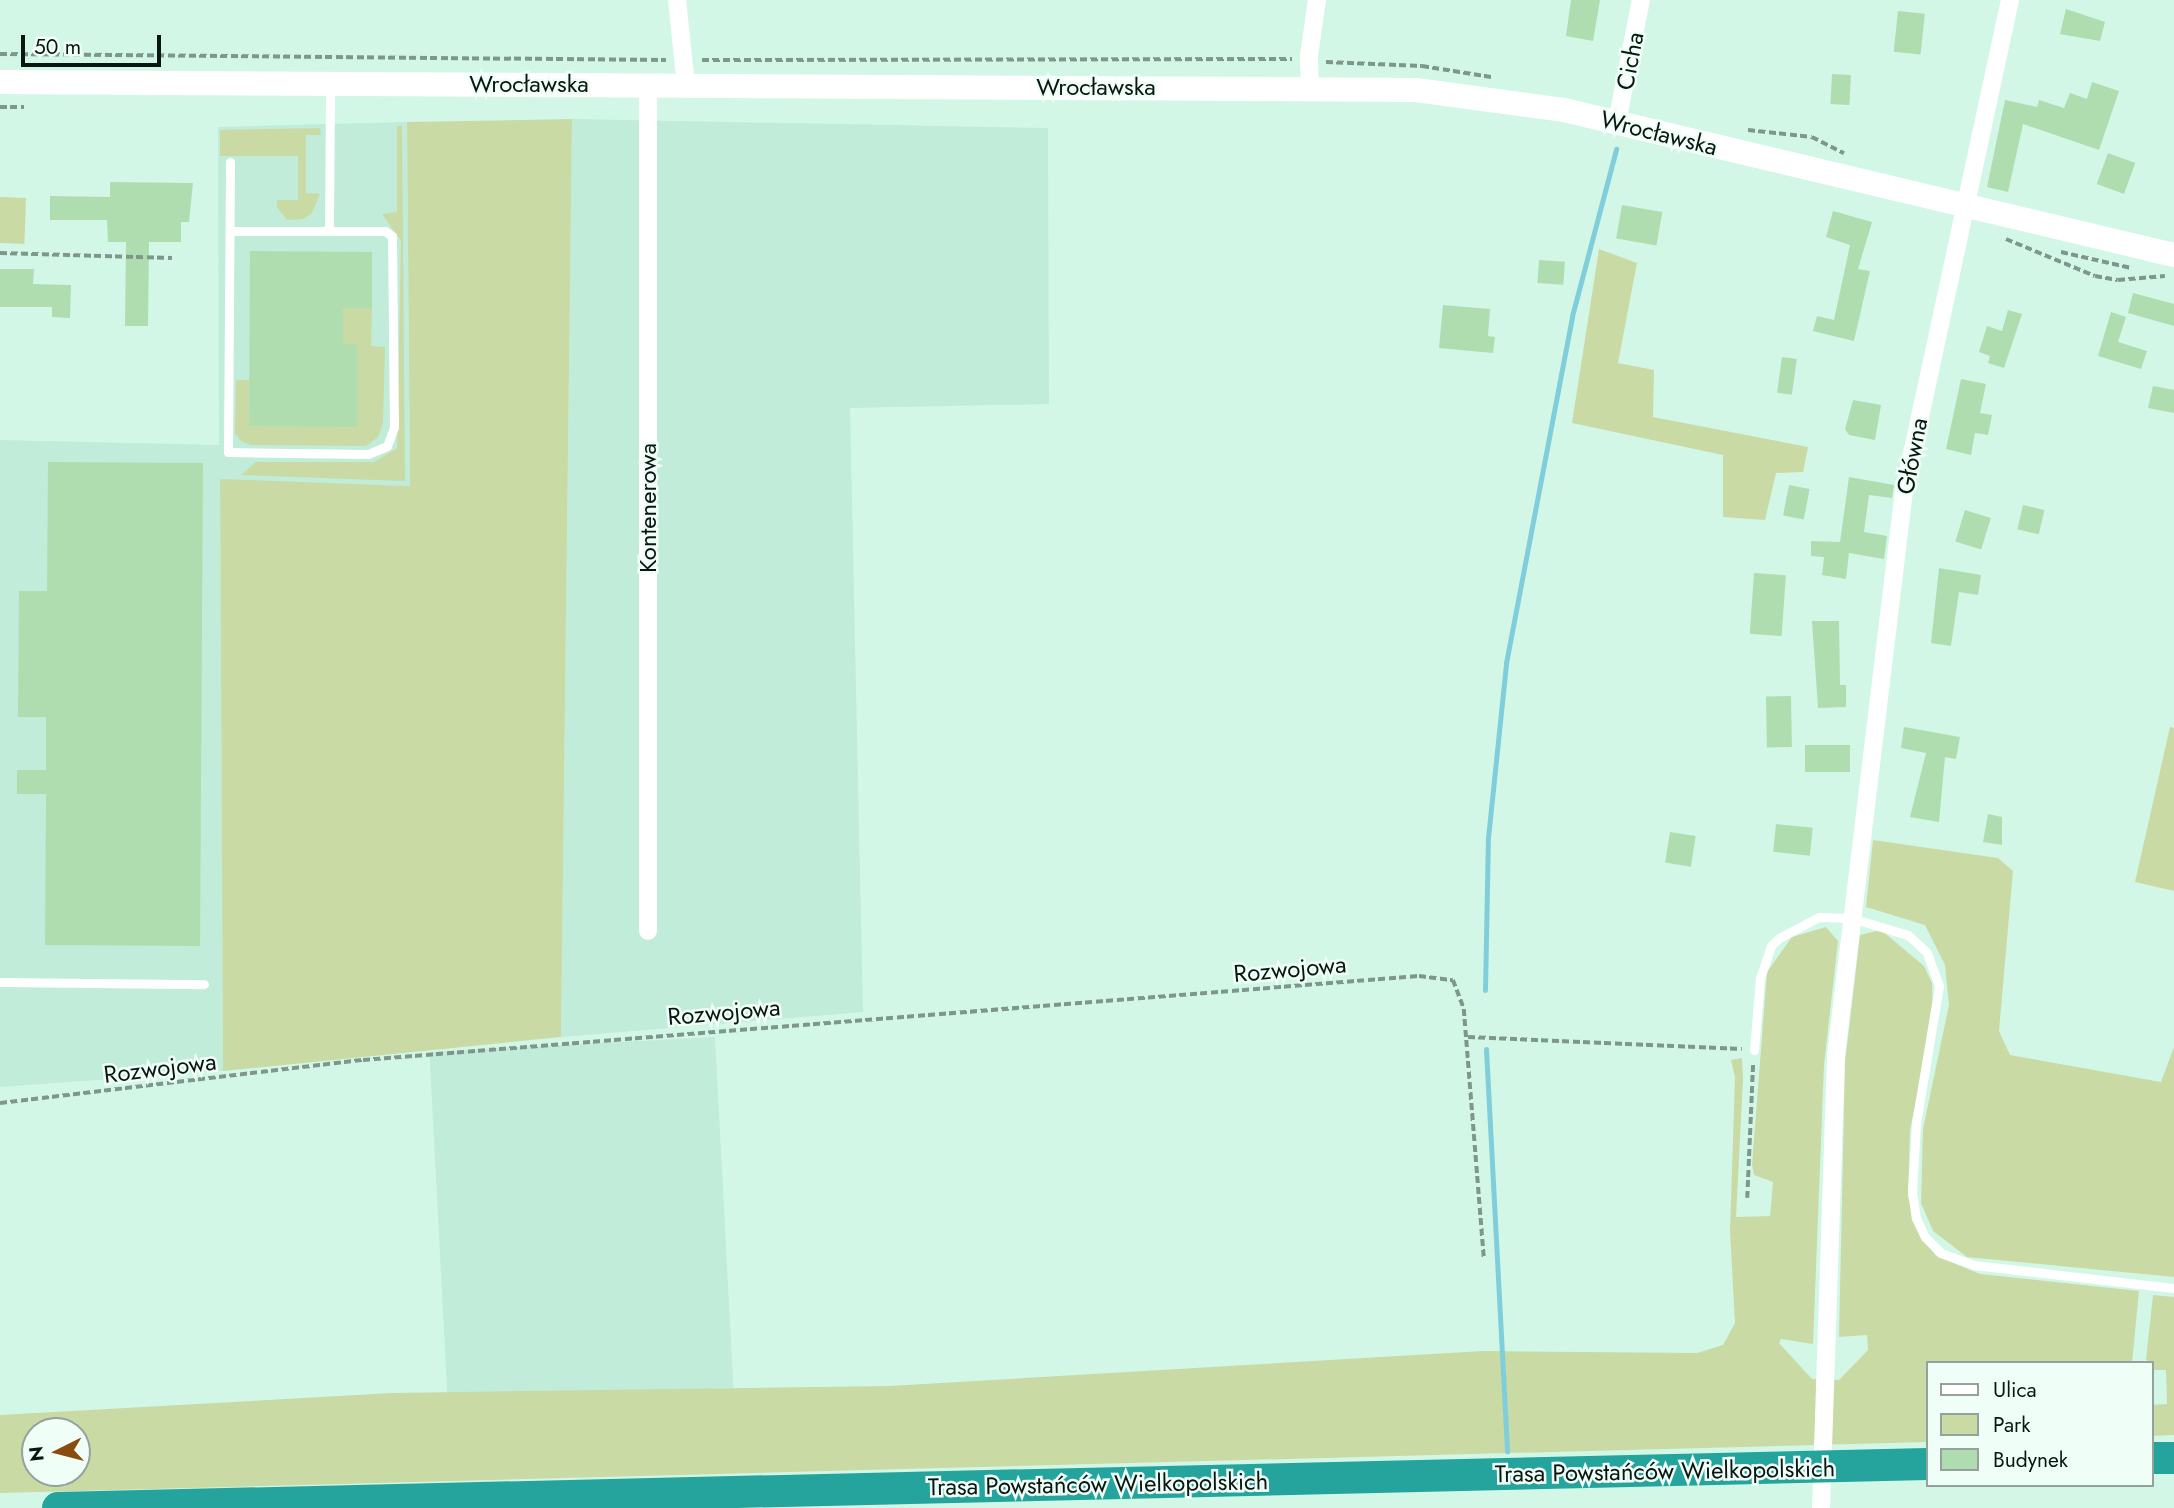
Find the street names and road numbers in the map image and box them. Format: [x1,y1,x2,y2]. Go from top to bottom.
street label: Cicha [1610,30,1650,92]
street label: Wrocławska [469,70,589,98]
street label: Wrocławska [1036,73,1156,101]
street label: Wrocławska [1598,105,1720,161]
street label: Główna [1890,415,1934,497]
street label: Kontenerowa [634,443,662,573]
street label: Rozwojowa [1232,950,1348,988]
street label: Rozwojowa [666,993,782,1031]
street label: Rozwojowa [102,1047,218,1089]
street label: Trasa Powstańców Wielkopolskich [1495,1454,1835,1488]
street label: Trasa Powstańców Wielkopolskich [928,1467,1268,1501]

